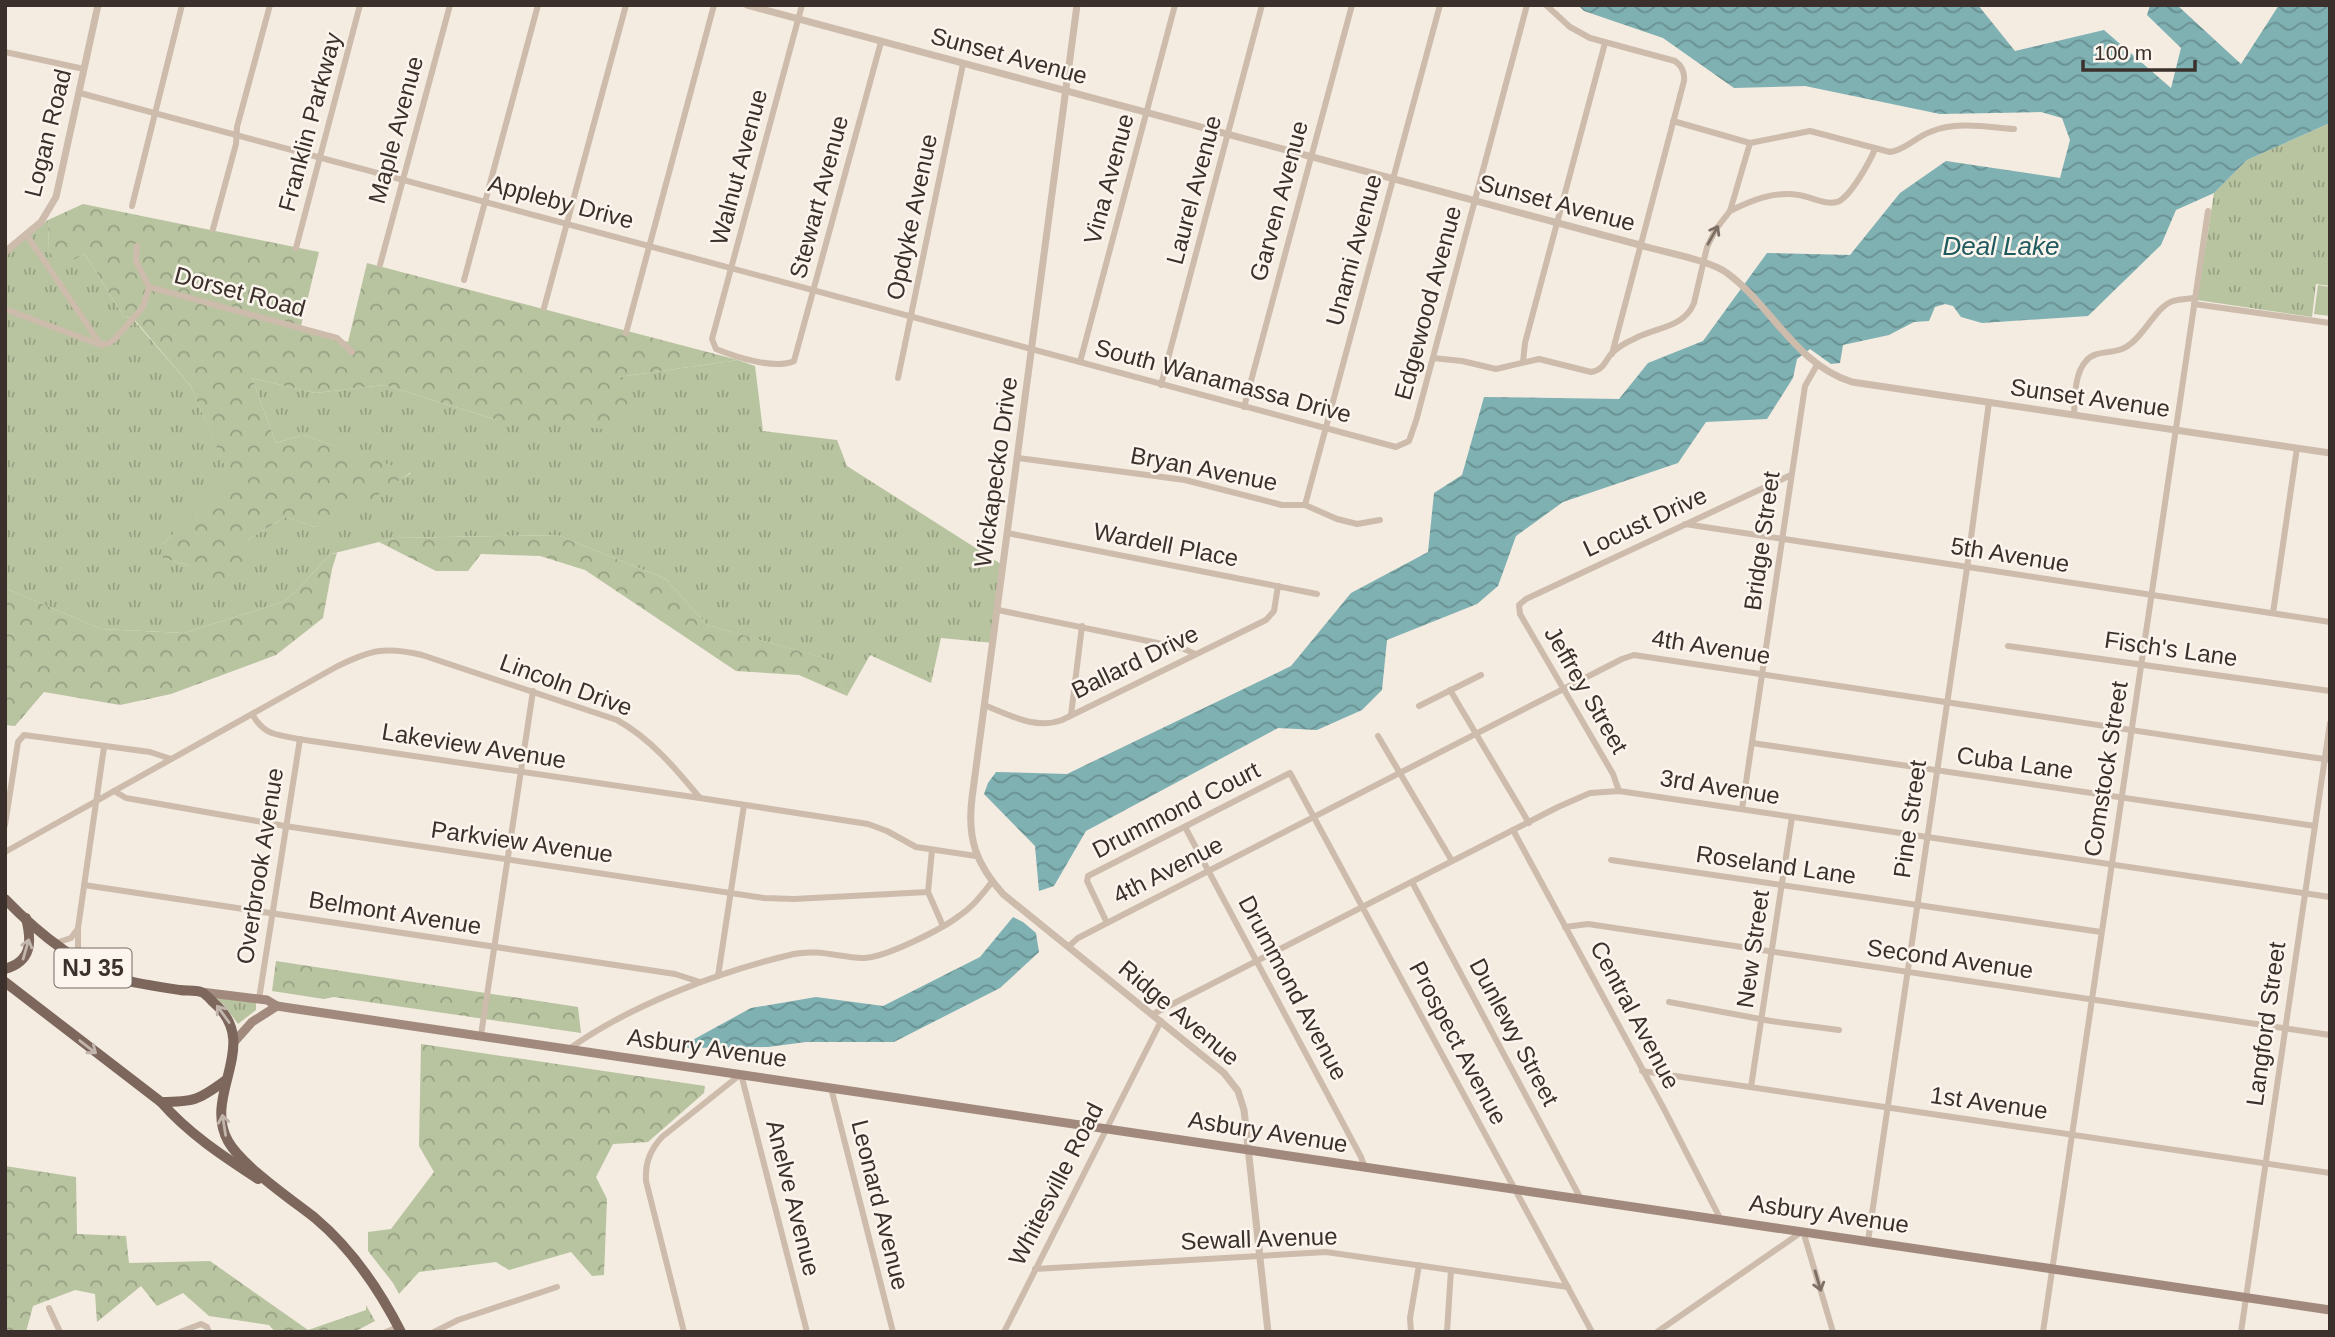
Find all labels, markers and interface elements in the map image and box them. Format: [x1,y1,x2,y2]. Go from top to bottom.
street label: Sunset Avenue [928,22,1090,89]
scale bar [2083,28,2195,72]
street label: Franklin Parkway [273,29,346,214]
text: 100 m [2094,41,2152,64]
street label: Maple Avenue [363,53,428,207]
street label: Logan Road [19,66,76,200]
street label: Walnut Avenue [705,86,772,248]
street label: Vina Avenue [1078,111,1139,247]
street label: Stewart Avenue [784,112,853,281]
street label: Laurel Avenue [1161,112,1226,267]
street label: Garven Avenue [1244,118,1313,284]
street label: Opdyke Avenue [881,131,942,302]
street label: Appleby Drive [485,169,637,234]
street label: Sunset Avenue [1476,169,1638,236]
street label: Unami Avenue [1320,171,1387,329]
street label: Edgewood Avenue [1389,203,1466,403]
one-way arrow [1706,226,1720,246]
water label: Deal Lake [1942,231,2060,261]
street label: Dorset Road [172,261,309,322]
street label: South Wanamassa Drive [1092,333,1354,428]
street label: Sunset Avenue [2008,373,2172,422]
street label: Wickapecko Drive [969,375,1022,569]
street label: Bryan Avenue [1128,441,1280,496]
street label: Bridge Street [1738,469,1785,612]
street label: Locust Drive [1579,481,1711,562]
street label: Wardell Place [1091,517,1241,572]
street label: 5th Avenue [1949,532,2071,577]
street label: Ballard Drive [1067,619,1202,704]
street label: Jeffrey Street [1539,621,1634,758]
street label: 4th Avenue [1650,624,1772,669]
street label: Fisch's Lane [2103,626,2239,671]
street label: Lincoln Drive [496,648,636,721]
street label: Comstock Street [2078,679,2133,859]
street label: Lakeview Avenue [380,718,568,773]
street label: Cuba Lane [1955,741,2075,784]
street label: Drummond Court [1088,756,1264,863]
street label: Pine Street [1888,758,1931,880]
street label: 3rd Avenue [1658,764,1782,809]
street label: Overbrook Avenue [231,766,288,966]
street label: Parkview Avenue [429,815,615,868]
street label: 4th Avenue [1108,830,1227,909]
street label: Roseland Lane [1694,840,1858,889]
street label: Belmont Avenue [307,886,483,939]
street label: New Street [1731,888,1774,1010]
street label: Drummond Avenue [1233,891,1353,1085]
street label: Second Avenue [1865,933,2035,984]
street label: Central Avenue [1585,936,1686,1093]
one-way arrow [20,938,33,960]
street label: Langford Street [2241,940,2290,1108]
road number: NJ 35 [55,948,132,987]
street label: Ridge Avenue [1114,954,1245,1071]
street label: Dunlewy Street [1464,954,1565,1110]
street label: Prospect Avenue [1404,957,1513,1129]
one-way arrow [215,1005,230,1023]
street label: Asbury Avenue [625,1023,789,1072]
one-way arrow [79,1039,97,1054]
street label: 1st Avenue [1929,1081,2050,1124]
street label: Whitesville Road [1003,1098,1108,1270]
street label: Asbury Avenue [1186,1106,1350,1157]
one-way arrow [217,1114,230,1137]
street label: Anelve Avenue [761,1117,826,1279]
street label: Leonard Avenue [846,1117,915,1293]
street label: Asbury Avenue [1747,1189,1911,1238]
street label: Sewall Avenue [1180,1222,1338,1255]
one-way arrow [1813,1270,1826,1292]

